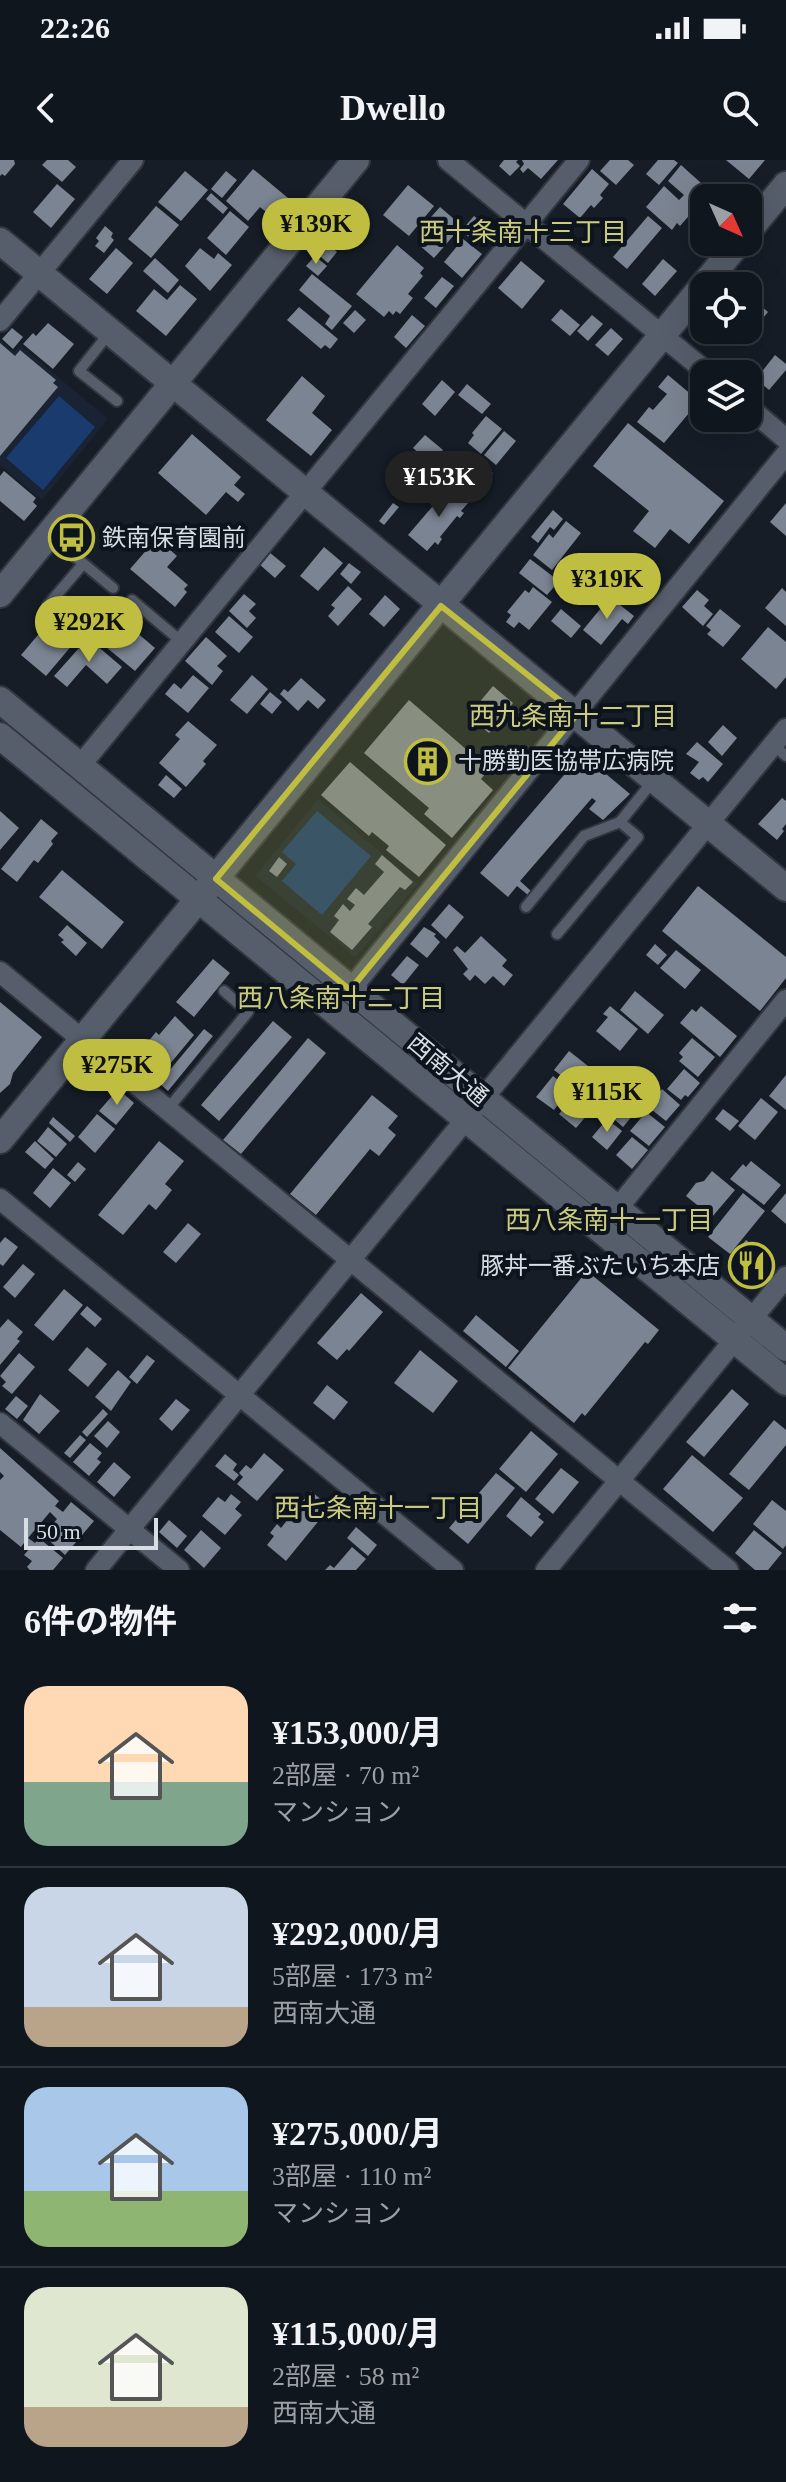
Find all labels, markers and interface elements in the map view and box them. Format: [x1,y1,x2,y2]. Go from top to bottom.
text: 22:26 [40,11,110,44]
icon: back [24,86,68,130]
icon: search [718,86,762,130]
text: Dwello [340,88,446,128]
north arrow [690,184,762,256]
map controls [690,184,762,432]
pin: ¥139K [260,198,372,266]
text: ¥139K [280,209,352,238]
district label: 西十条南十三丁目 [419,218,627,247]
button: locate [690,272,762,344]
button: layers [690,360,762,432]
pin: ¥153K [383,451,495,519]
text: ¥153K [403,462,475,491]
bus stop icon: 鉄南保育園前 [47,514,95,562]
place label: 鉄南保育園前 [102,525,246,551]
pin: ¥319K [551,553,663,621]
text: ¥319K [571,564,643,593]
pin: ¥292K [33,596,145,664]
text: ¥292K [53,607,125,636]
district label: 西九条南十二丁目 [469,702,677,731]
building icon: 十勝勤医協帯広病院 [403,737,451,785]
place label: 十勝勤医協帯広病院 [458,748,674,774]
district label: 西八条南十二丁目 [237,984,445,1013]
street label: 西南大通 [403,1029,493,1111]
pin: ¥275K [61,1039,173,1107]
text: ¥275K [81,1050,153,1079]
pin: ¥115K [551,1066,663,1134]
text: ¥115K [572,1077,642,1106]
district label: 西八条南十一丁目 [505,1206,713,1235]
restaurant icon: 豚丼一番ぶたいち本店 [727,1242,775,1290]
place label: 豚丼一番ぶたいち本店 [480,1253,720,1279]
district label: 西七条南十一丁目 [274,1494,482,1523]
scale bar [24,1514,158,1550]
text: 50 m [36,1519,81,1544]
icon: filters [718,1596,762,1640]
text: 6件の物件 [24,1603,177,1640]
text: ¥153,000/月 [272,1714,443,1751]
icon: home [88,1718,184,1814]
text: 2部屋 · 70 m² [272,1761,419,1790]
text: マンション [272,1798,402,1827]
text: ¥292,000/月 [272,1915,443,1952]
icon: home [88,1919,184,2015]
text: 5部屋 · 173 m² [272,1962,432,1991]
text: 西南大通 [272,1999,376,2028]
text: ¥275,000/月 [272,2115,443,2152]
icon: home [88,2119,184,2215]
text: 3部屋 · 110 m² [272,2162,431,2191]
text: マンション [272,2199,402,2228]
text: ¥115,000/月 [272,2315,441,2352]
icon: home [88,2319,184,2415]
text: 2部屋 · 58 m² [272,2362,419,2391]
text: 西南大通 [272,2399,376,2428]

